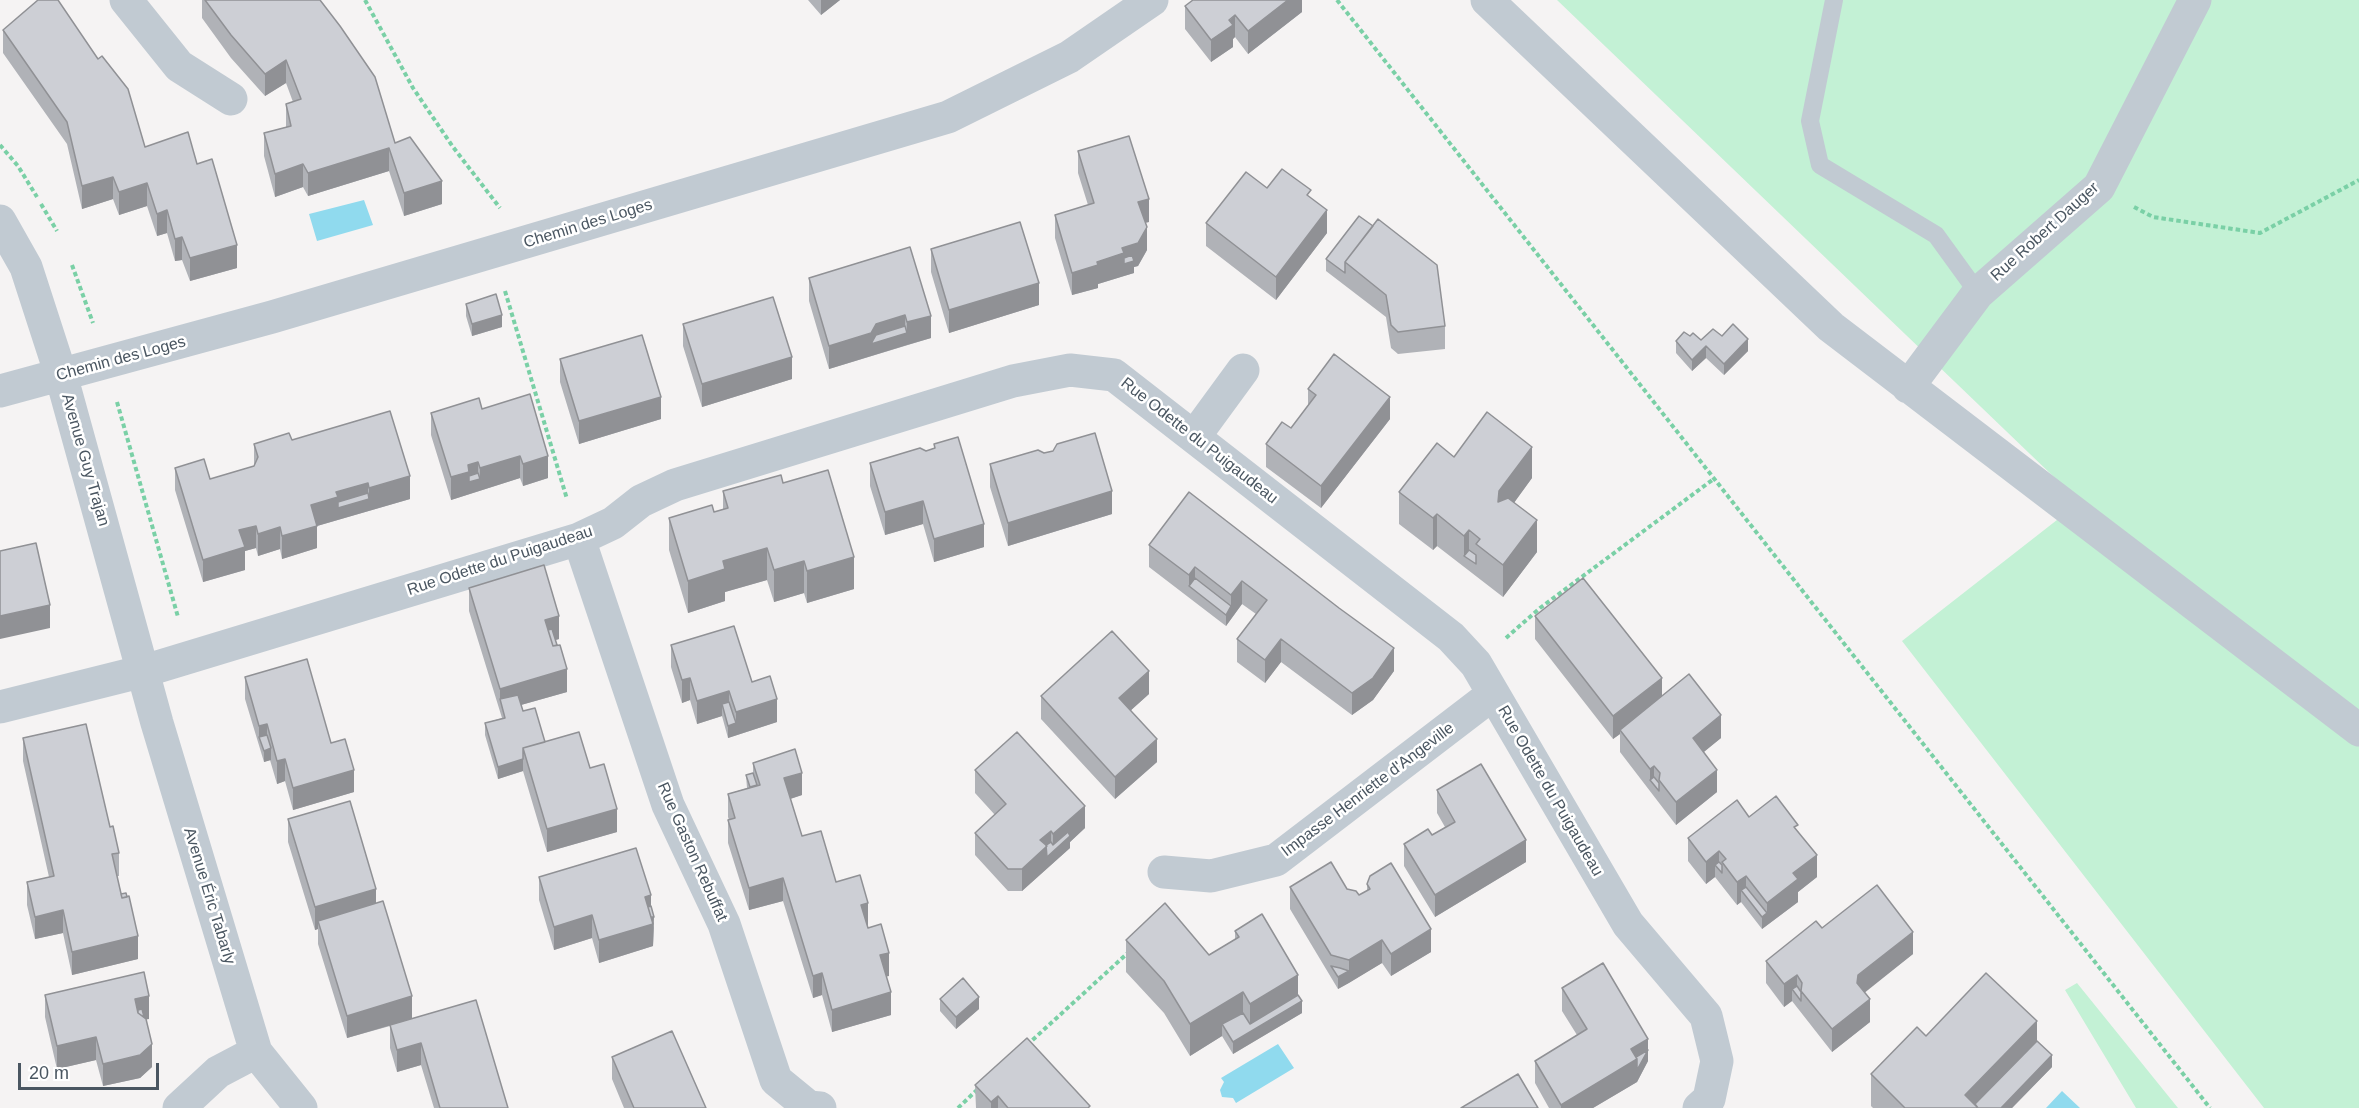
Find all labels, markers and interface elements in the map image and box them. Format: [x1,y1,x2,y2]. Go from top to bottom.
street label: Rue Robert Dauger [1987,178,2103,286]
street label: Chemin des Loges [521,195,655,253]
street label: Chemin des Loges [54,332,188,386]
street label: Rue Odette du Puigaudeau [1117,374,1281,508]
street label: Avenue Guy Trajan [57,392,113,528]
street label: Rue Odette du Puigaudeau [405,522,595,600]
street label: Rue Odette du Puigaudeau [1493,702,1607,880]
street label: Impasse Henriette d'Angeville [1278,719,1458,861]
street label: Rue Gaston Rebuffat [653,780,731,924]
street label: Avenue Éric Tabarly [179,825,239,967]
scale bar [21,1051,162,1089]
text: 20 m [29,1063,69,1083]

